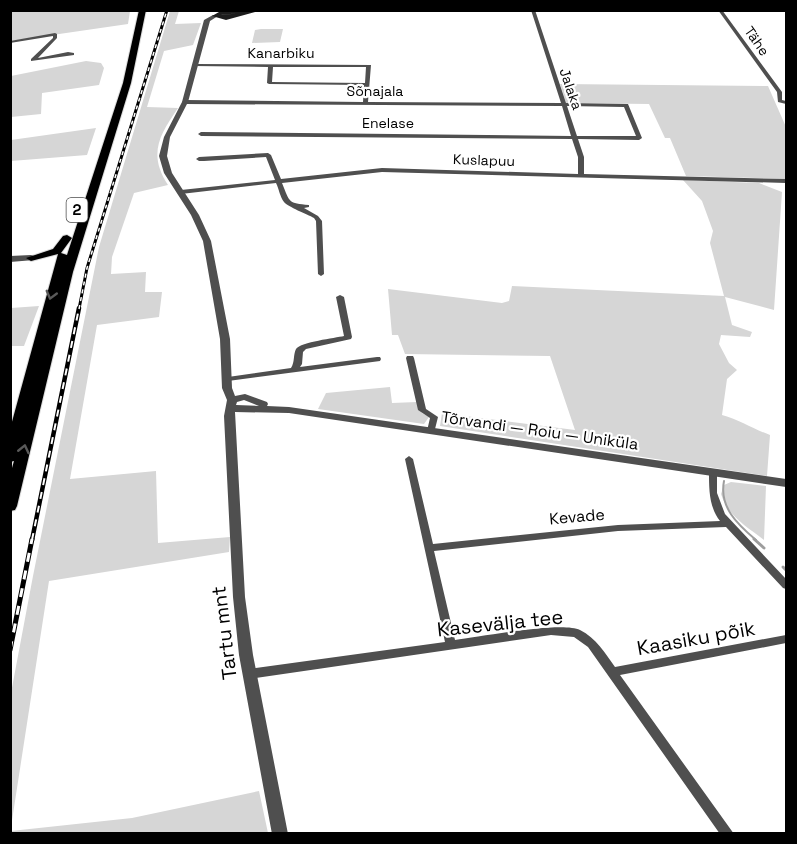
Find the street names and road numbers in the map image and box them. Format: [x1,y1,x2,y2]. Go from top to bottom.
street label: Tähe [740,23,774,59]
street label: Kanarbiku [247,44,315,62]
street label: Jalaka [556,66,586,112]
street label: Sõnajala [347,82,403,100]
street label: Enelase [362,114,414,132]
street label: Kuslapuu [453,150,515,170]
road number: 2 [66,198,88,222]
street label: Tõrvandi — Roiu — Uniküla [440,406,640,455]
street label: Kevade [548,504,606,529]
street label: Tartu mnt [205,585,243,681]
street label: Kasevälja tee [436,603,564,643]
street label: Kaasiku põik [635,615,757,661]

